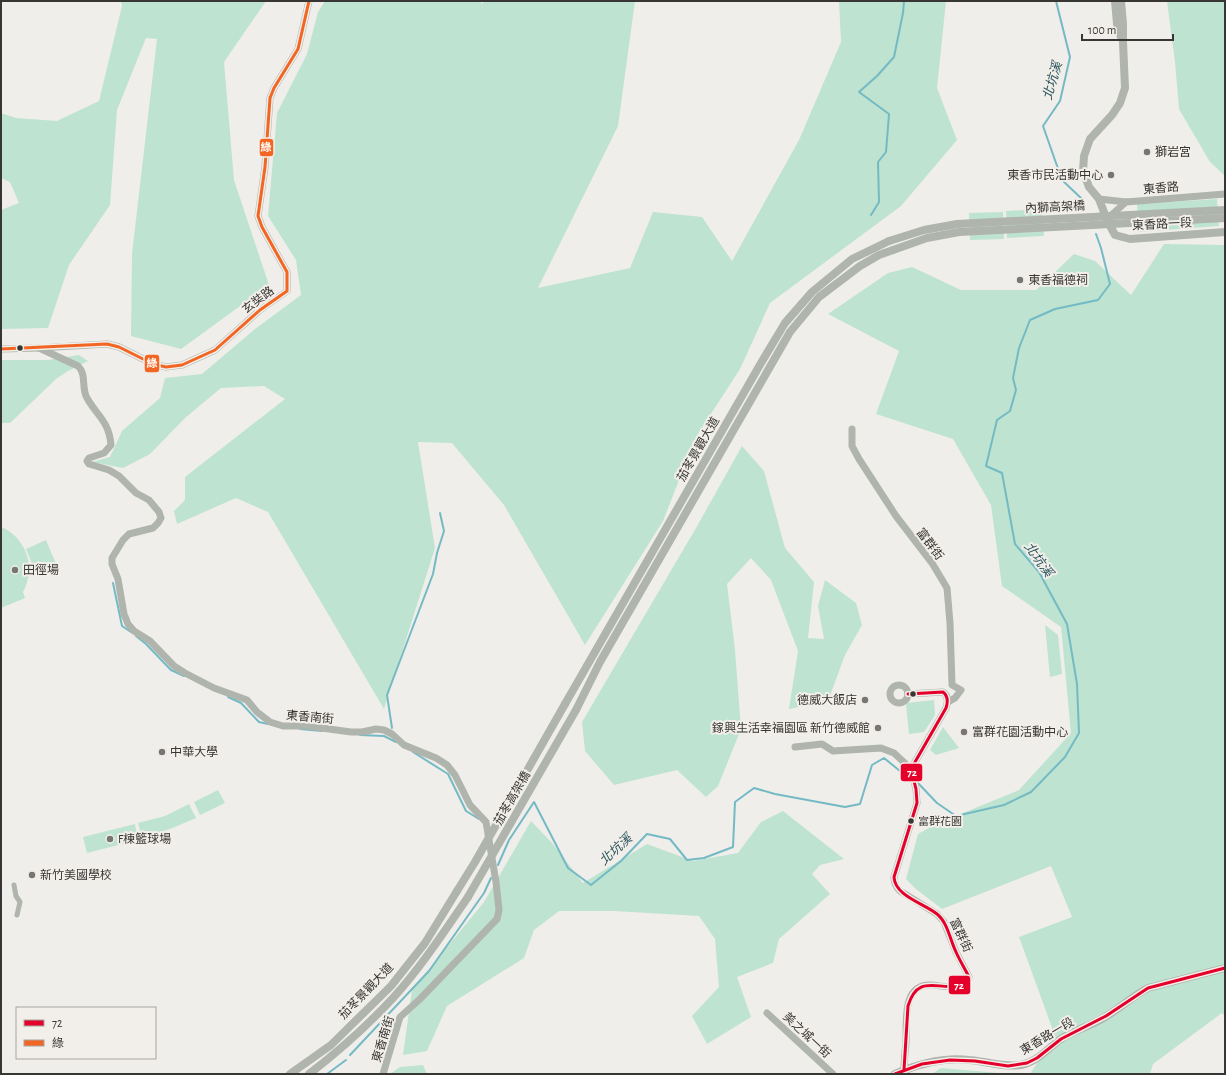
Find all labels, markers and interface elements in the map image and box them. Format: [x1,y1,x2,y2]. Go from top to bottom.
scale bar [1082,16,1173,42]
text: 100 m [1088,24,1116,36]
water label: 北坑溪 [1039,58,1065,102]
line badge: 綠 [259,138,274,157]
text: 綠 [261,141,272,153]
place label: 獅岩宮 [1155,145,1191,158]
marker: 獅岩宮 [1142,147,1152,157]
place label: 東香市民活動中心 [1007,168,1103,181]
marker: 東香市民活動中心 [1106,170,1116,180]
street label: 東香路 [1142,179,1179,196]
street label: 內獅高架橋 [1025,198,1085,215]
street label: 東香路一段 [1132,215,1192,232]
place label: 東香福德祠 [1028,273,1088,286]
marker: 東香福德祠 [1015,275,1025,285]
street label: 玄奘路 [239,284,276,316]
unlabelled marker [15,343,25,353]
line badge: 綠 [144,354,160,373]
text: 綠 [147,357,158,369]
street label: 茄苳景觀大道 [674,414,721,483]
street label: 富群街 [914,525,946,562]
water label: 北坑溪 [1021,539,1058,581]
place label: 田徑場 [23,563,59,576]
marker: 田徑場 [10,565,20,575]
unlabelled marker [908,689,918,699]
place label: 德威大飯店 [797,693,857,706]
marker: 德威大飯店 [860,695,870,705]
street label: 東香南街 [286,708,335,725]
place label: 鎵興生活幸福園區 新竹德威館 [712,721,870,734]
marker: 鎵興生活幸福園區 新竹德威館 [873,723,883,733]
place label: 富群花園活動中心 [972,725,1068,738]
marker: 富群花園活動中心 [959,727,969,737]
place label: 中華大學 [170,745,218,758]
marker: 中華大學 [157,747,167,757]
line badge: 72 [900,763,923,782]
text: 72 [907,767,917,778]
street label: 茄苳高架橋 [491,769,532,827]
place label: 富群花園 [918,815,962,827]
marker: 富群花園 [906,816,916,826]
water label: 北坑溪 [596,829,636,868]
place label: F棟籃球場 [118,832,171,845]
marker: F棟籃球場 [105,834,115,844]
place label: 新竹美國學校 [40,868,112,881]
marker: 新竹美國學校 [27,870,37,880]
street label: 富群街 [948,916,975,954]
street label: 茄苳景觀大道 [336,960,395,1021]
line badge: 72 [948,975,971,995]
text: 72 [954,980,964,991]
legend [16,1007,156,1059]
street label: 美之城一街 [781,1009,834,1060]
street label: 東香南街 [369,1014,396,1064]
street label: 東香路一段 [1018,1015,1076,1057]
text: 72 [52,1017,63,1029]
text: 綠 [52,1037,64,1049]

